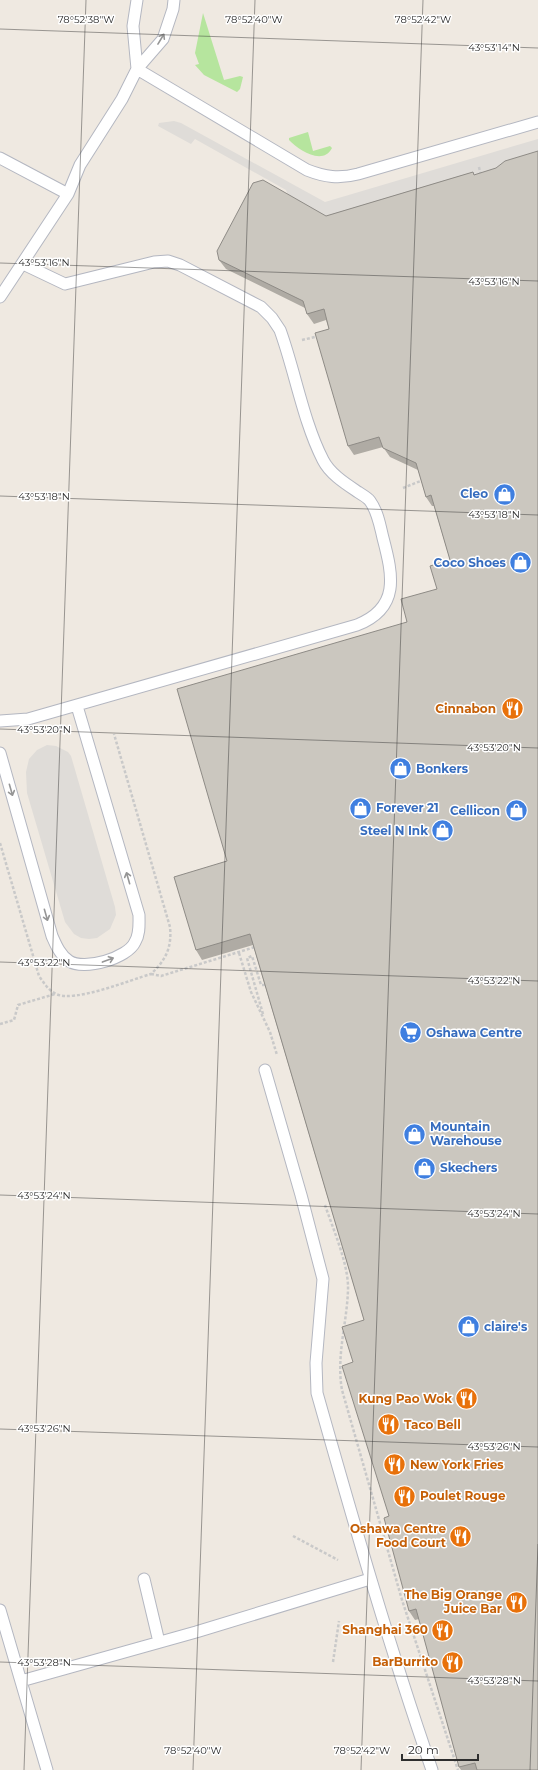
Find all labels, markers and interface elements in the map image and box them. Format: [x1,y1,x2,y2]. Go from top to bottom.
text: 78°52'38"W [58,13,114,26]
text: 78°52'40"W [225,13,283,26]
text: 78°52'42"W [395,13,451,26]
one-way arrow [157,33,165,45]
text: 43°53'14"N [468,41,520,54]
text: 43°53'16"N [18,256,70,269]
text: 43°53'16"N [468,275,520,288]
shop icon: Cleo [491,481,517,507]
place label: Cleo [460,486,488,501]
text: 43°53'18"N [18,490,70,503]
text: 43°53'18"N [468,508,520,521]
shop icon: Coco Shoes [508,550,534,576]
place label: Coco Shoes [434,555,507,570]
restaurant icon: Cinnabon [499,696,525,722]
place label: Cinnabon [435,701,496,716]
text: 43°53'20"N [17,723,71,736]
text: 43°53'20"N [467,741,521,754]
shop icon: Bonkers [388,756,414,782]
place label: Bonkers [416,761,469,776]
one-way arrow [8,784,15,797]
shop icon: Forever 21 [348,795,374,821]
shop icon: Cellicon [503,798,529,824]
place label: Forever 21 [376,800,439,815]
place label: Cellicon [450,803,500,818]
shop icon: Steel N Ink [430,818,456,844]
place label: Steel N Ink [360,823,428,838]
one-way arrow [124,871,131,884]
one-way arrow [43,909,50,922]
text: 43°53'22"N [18,956,70,969]
one-way arrow [101,956,114,963]
text: 43°53'22"N [468,974,520,987]
supermarket icon: Oshawa Centre [398,1020,424,1046]
place label: Oshawa Centre [426,1025,522,1040]
place label: Mountain Warehouse [430,1119,502,1148]
shop icon: Mountain Warehouse [402,1121,428,1147]
shop icon: Skechers [411,1155,437,1181]
place label: Skechers [440,1160,498,1175]
text: 43°53'24"N [17,1189,71,1202]
text: 43°53'24"N [467,1207,521,1220]
shop icon: claire's [455,1314,481,1340]
place label: claire's [484,1319,528,1334]
restaurant icon: Kung Pao Wok [454,1386,480,1412]
place label: Kung Pao Wok [359,1391,452,1406]
restaurant icon: Taco Bell [375,1412,401,1438]
place label: Taco Bell [404,1417,461,1432]
text: 43°53'26"N [17,1422,71,1435]
text: 43°53'26"N [467,1440,521,1453]
restaurant icon: New York Fries [382,1452,408,1478]
place label: New York Fries [410,1457,504,1472]
restaurant icon: Poulet Rouge [391,1483,417,1509]
place label: Poulet Rouge [420,1488,506,1503]
place label: Oshawa Centre Food Court [350,1521,447,1550]
restaurant icon: Oshawa Centre Food Court [448,1523,474,1549]
place label: The Big Orange Juice Bar [404,1587,502,1616]
restaurant icon: The Big Orange Juice Bar [504,1589,530,1615]
restaurant icon: Shanghai 360 [430,1617,456,1643]
place label: Shanghai 360 [342,1622,428,1637]
restaurant icon: BarBurrito [440,1649,466,1675]
place label: BarBurrito [372,1654,438,1669]
text: 43°53'28"N [17,1656,71,1669]
text: 43°53'28"N [467,1674,521,1687]
scale bar [402,1736,478,1762]
text: 20 m [408,1742,439,1757]
text: 78°52'40"W [164,1744,222,1757]
text: 78°52'42"W [334,1744,390,1757]

